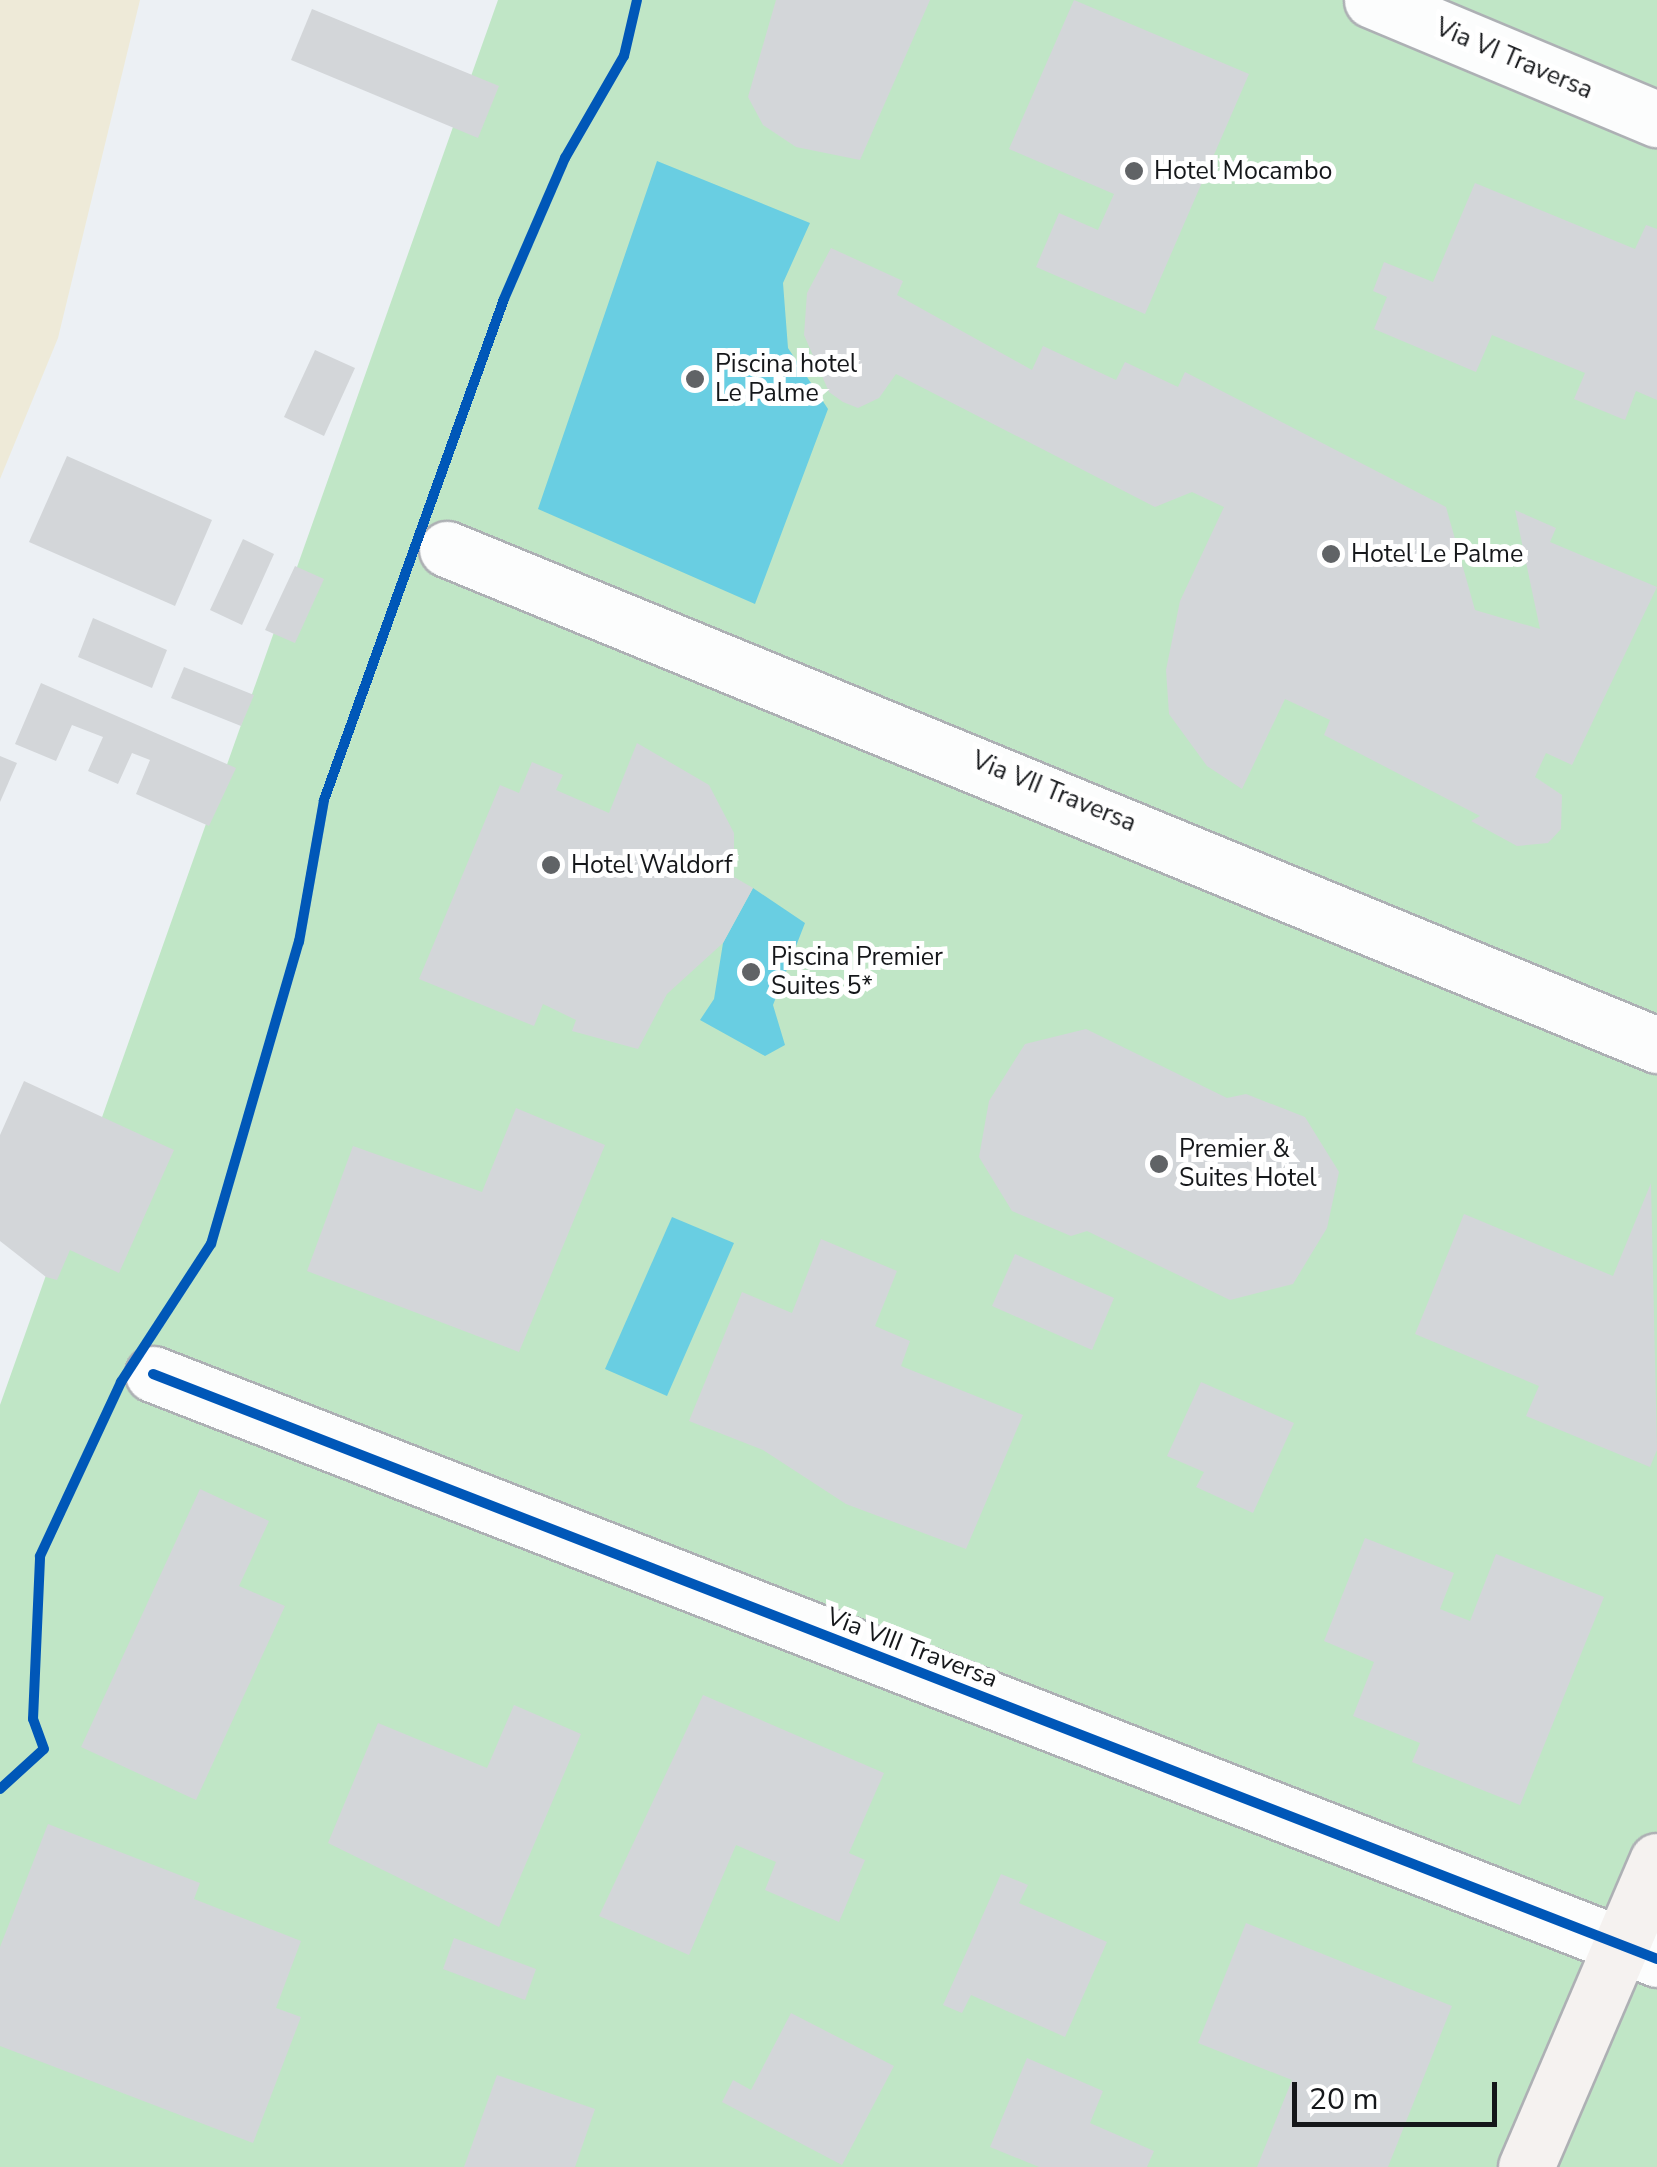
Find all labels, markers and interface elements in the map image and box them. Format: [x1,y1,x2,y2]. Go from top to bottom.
street label: Via VI Traversa [1431,12,1597,106]
place label: Hotel Mocambo [1154,156,1332,186]
marker: Hotel Mocambo [1123,160,1145,182]
place label: Piscina hotel Le Palme [715,350,857,409]
marker: Piscina hotel Le Palme [684,368,706,390]
place label: Hotel Le Palme [1351,539,1523,569]
marker: Hotel Le Palme [1320,543,1342,565]
street label: Via VII Traversa [968,745,1140,839]
place label: Hotel Waldorf [571,850,733,880]
marker: Hotel Waldorf [540,854,562,876]
place label: Piscina Premier Suites 5* [771,943,943,1002]
marker: Piscina Premier Suites 5* [740,961,762,983]
place label: Premier & Suites Hotel [1179,1135,1317,1194]
marker: Premier & Suites Hotel [1148,1153,1170,1175]
street label: Via VIII Traversa [822,1602,1002,1694]
scale bar [1297,2062,1502,2124]
text: 20 m [1309,2079,1378,2120]

